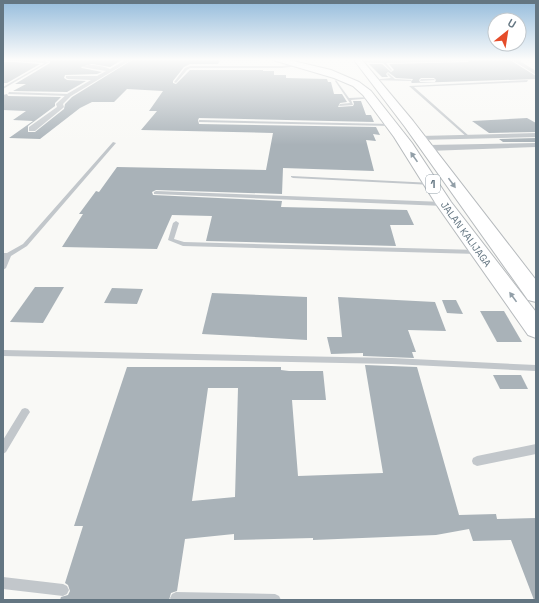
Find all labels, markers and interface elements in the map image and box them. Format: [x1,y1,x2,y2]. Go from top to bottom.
north arrow [487,12,527,52]
text: U [505,15,519,31]
one-way arrow [410,152,418,162]
road number: 1 [426,175,440,193]
one-way arrow [448,177,456,188]
street label: JALAN KALIJAGA [438,199,495,270]
one-way arrow [509,292,517,303]

